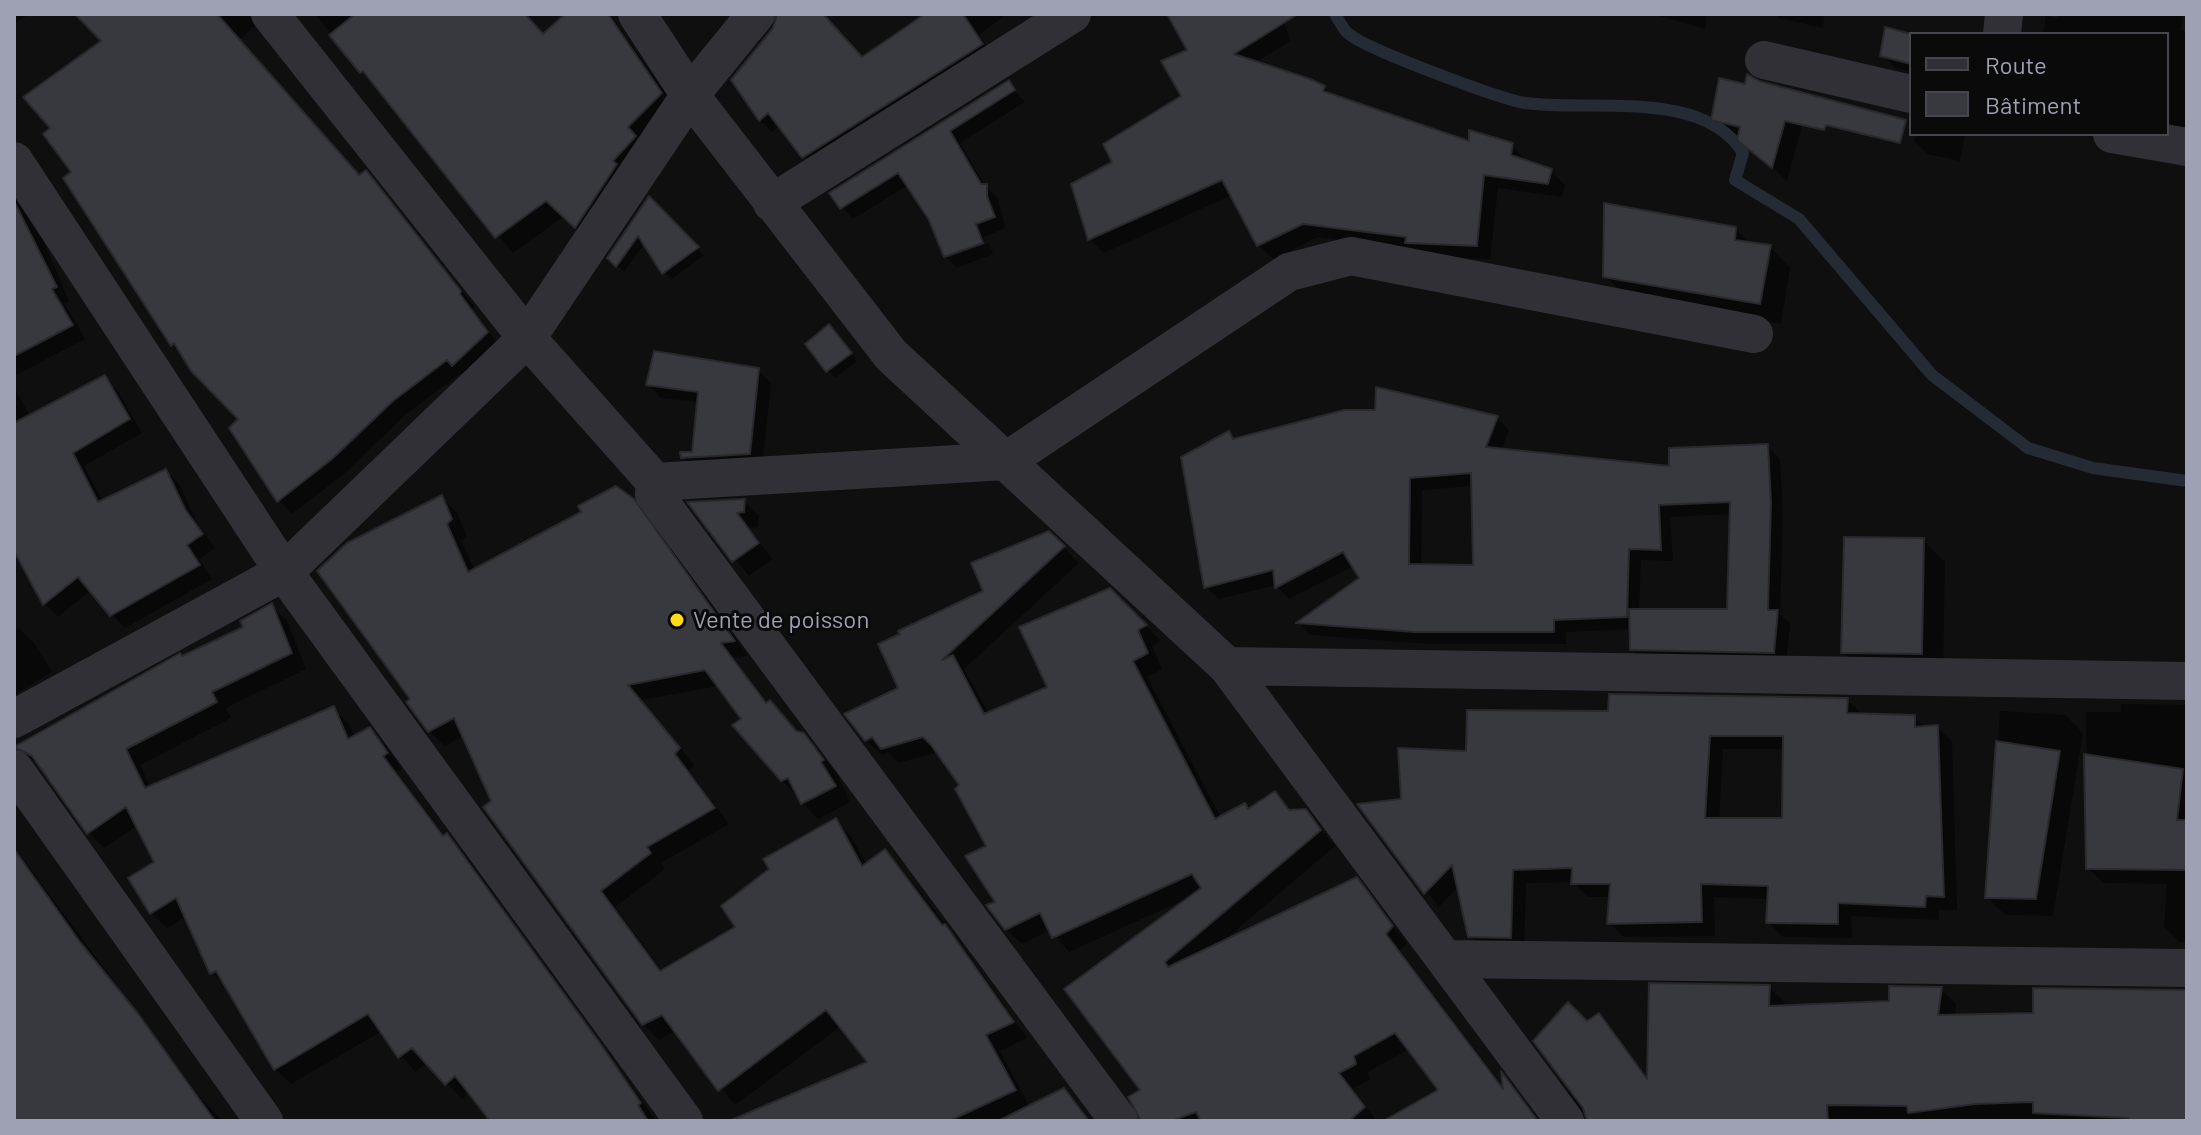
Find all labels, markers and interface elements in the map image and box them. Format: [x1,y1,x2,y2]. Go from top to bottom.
legend [1909,32,2169,136]
text: Route [1985,50,2047,79]
text: Bâtiment [1985,90,2081,119]
place label: Vente de poisson [693,606,869,634]
marker: Vente de poisson [668,611,686,629]

